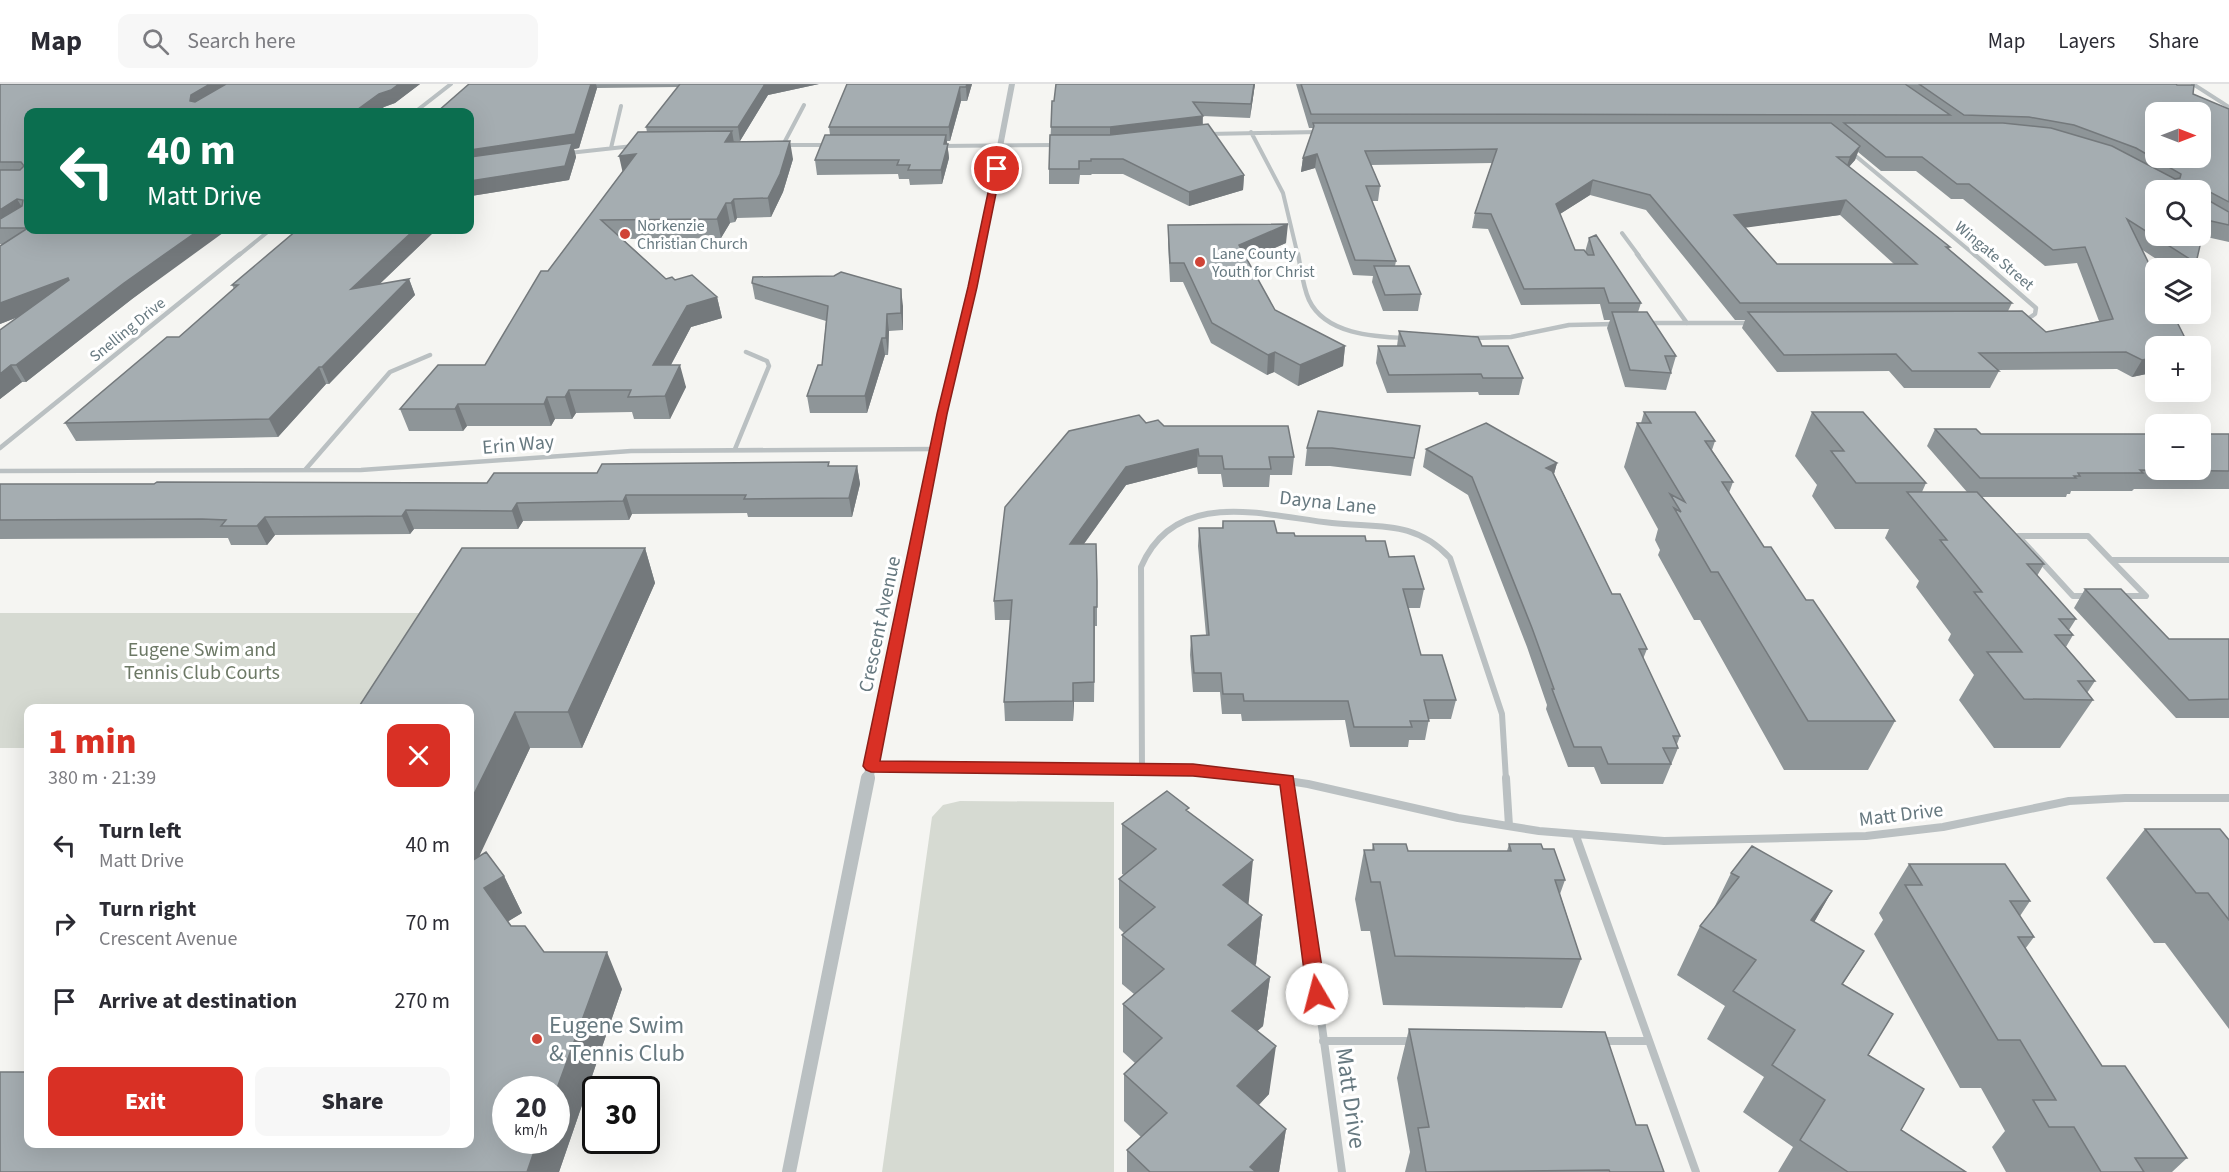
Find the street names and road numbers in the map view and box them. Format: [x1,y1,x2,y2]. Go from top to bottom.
street label: Wingate Street [1950,216,2039,296]
street label: Snelling Drive [85,292,170,367]
street label: Erin Way [481,428,556,462]
street label: Dayna Lane [1278,484,1378,522]
street label: Crescent Avenue [852,554,908,695]
street label: Matt Drive [1857,796,1945,834]
street label: Matt Drive [1326,1045,1375,1151]

